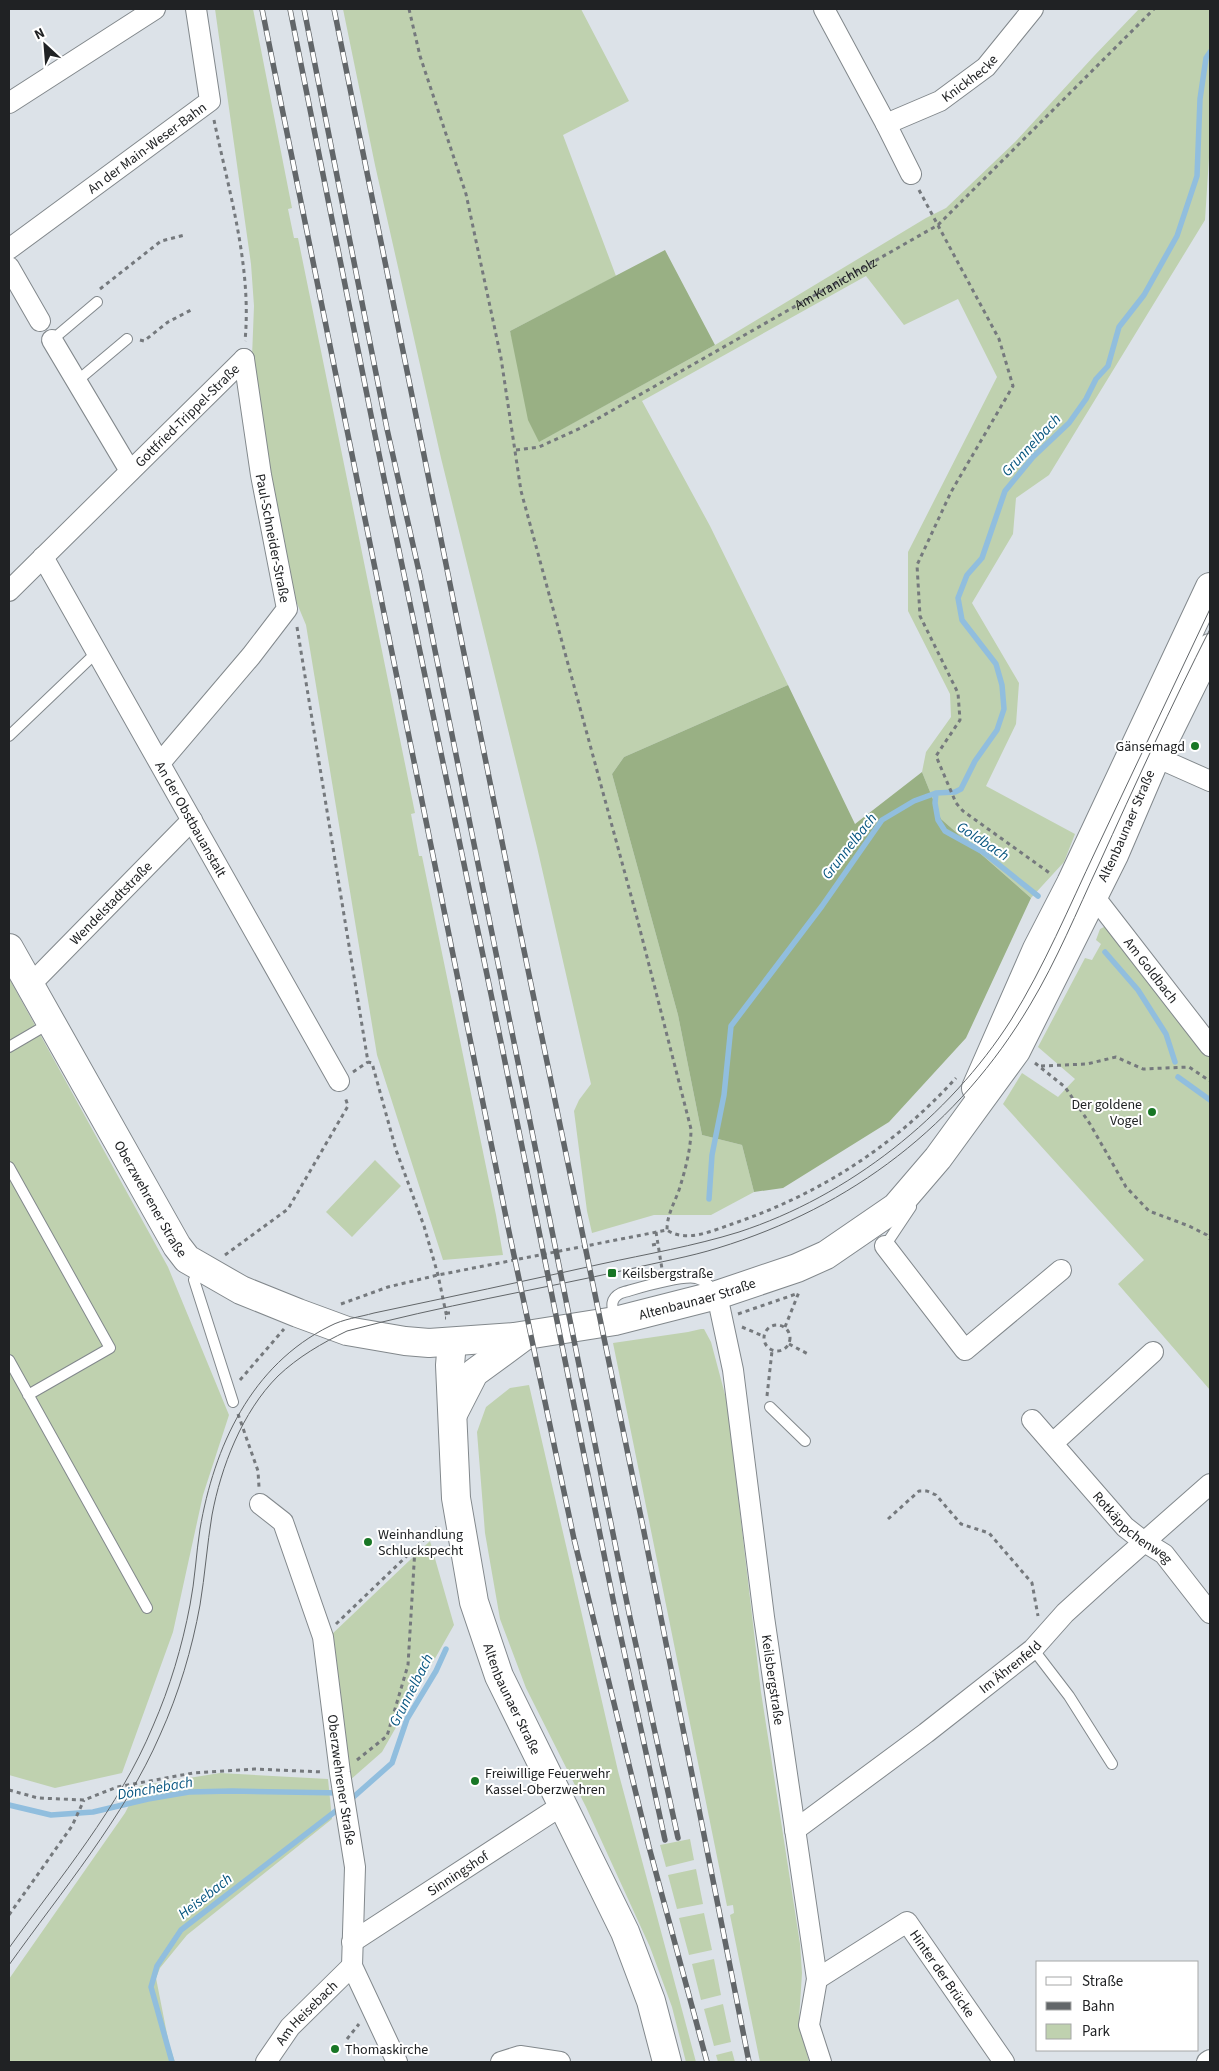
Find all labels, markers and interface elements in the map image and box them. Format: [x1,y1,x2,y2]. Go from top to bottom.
north arrow [20,20,70,70]
text: N [31,23,48,45]
street label: Knickhecke [938,51,1003,108]
street label: An der Main-Weser-Bahn [84,98,211,199]
street label: Am Kranichholz [791,253,881,316]
street label: Gottfried-Trippel-Straße [131,360,244,472]
water label: Grunnelbach [997,409,1066,481]
street label: Paul-Schneider-Straße [250,472,294,604]
place label: Gänsemagd [1116,737,1185,757]
marker: Gänsemagd [1189,740,1201,752]
street label: An der Obstbauanstalt [149,758,231,881]
street label: Altenbaunaer Straße [1093,767,1160,885]
water label: Grunnelbach [817,809,882,884]
water label: Goldbach [952,817,1013,866]
street label: Wendelstadtstraße [65,857,157,950]
street label: Am Goldbach [1119,934,1182,1008]
place label: Der goldene Vogel [1071,1095,1142,1131]
marker: Der goldene Vogel [1146,1106,1158,1118]
street label: Oberzwehrener Straße [108,1137,191,1262]
place label: Keilsbergstraße [622,1264,713,1284]
marker: Keilsbergstraße [606,1267,618,1279]
street label: Altenbaunaer Straße [637,1274,759,1326]
street label: Rotkäppchenweg [1087,1487,1177,1568]
place label: Weinhandlung Schluckspecht [378,1525,464,1561]
marker: Weinhandlung Schluckspecht [362,1536,374,1548]
street label: Keilsbergstraße [756,1633,789,1727]
street label: Im Ährenfeld [975,1637,1047,1699]
street label: Altenbaunaer Straße [478,1641,545,1758]
water label: Grunnelbach [384,1650,439,1730]
street label: Oberzwehrener Straße [322,1713,360,1847]
place label: Freiwillige Feuerwehr Kassel-Oberzwehren [485,1764,610,1800]
water label: Dönchebach [116,1771,195,1805]
marker: Freiwillige Feuerwehr Kassel-Oberzwehren [469,1775,481,1787]
street label: Sinningshof [424,1846,494,1901]
water label: Heisebach [174,1868,237,1924]
street label: Hinter der Brücke [904,1926,979,2022]
legend [1036,1961,1199,2051]
text: Straße [1082,1971,1123,1992]
street label: Am Heisebach [271,1976,343,2050]
text: Bahn [1082,1996,1115,2017]
text: Park [1082,2021,1111,2042]
place label: Thomaskirche [345,2040,428,2060]
marker: Thomaskirche [329,2043,341,2055]

